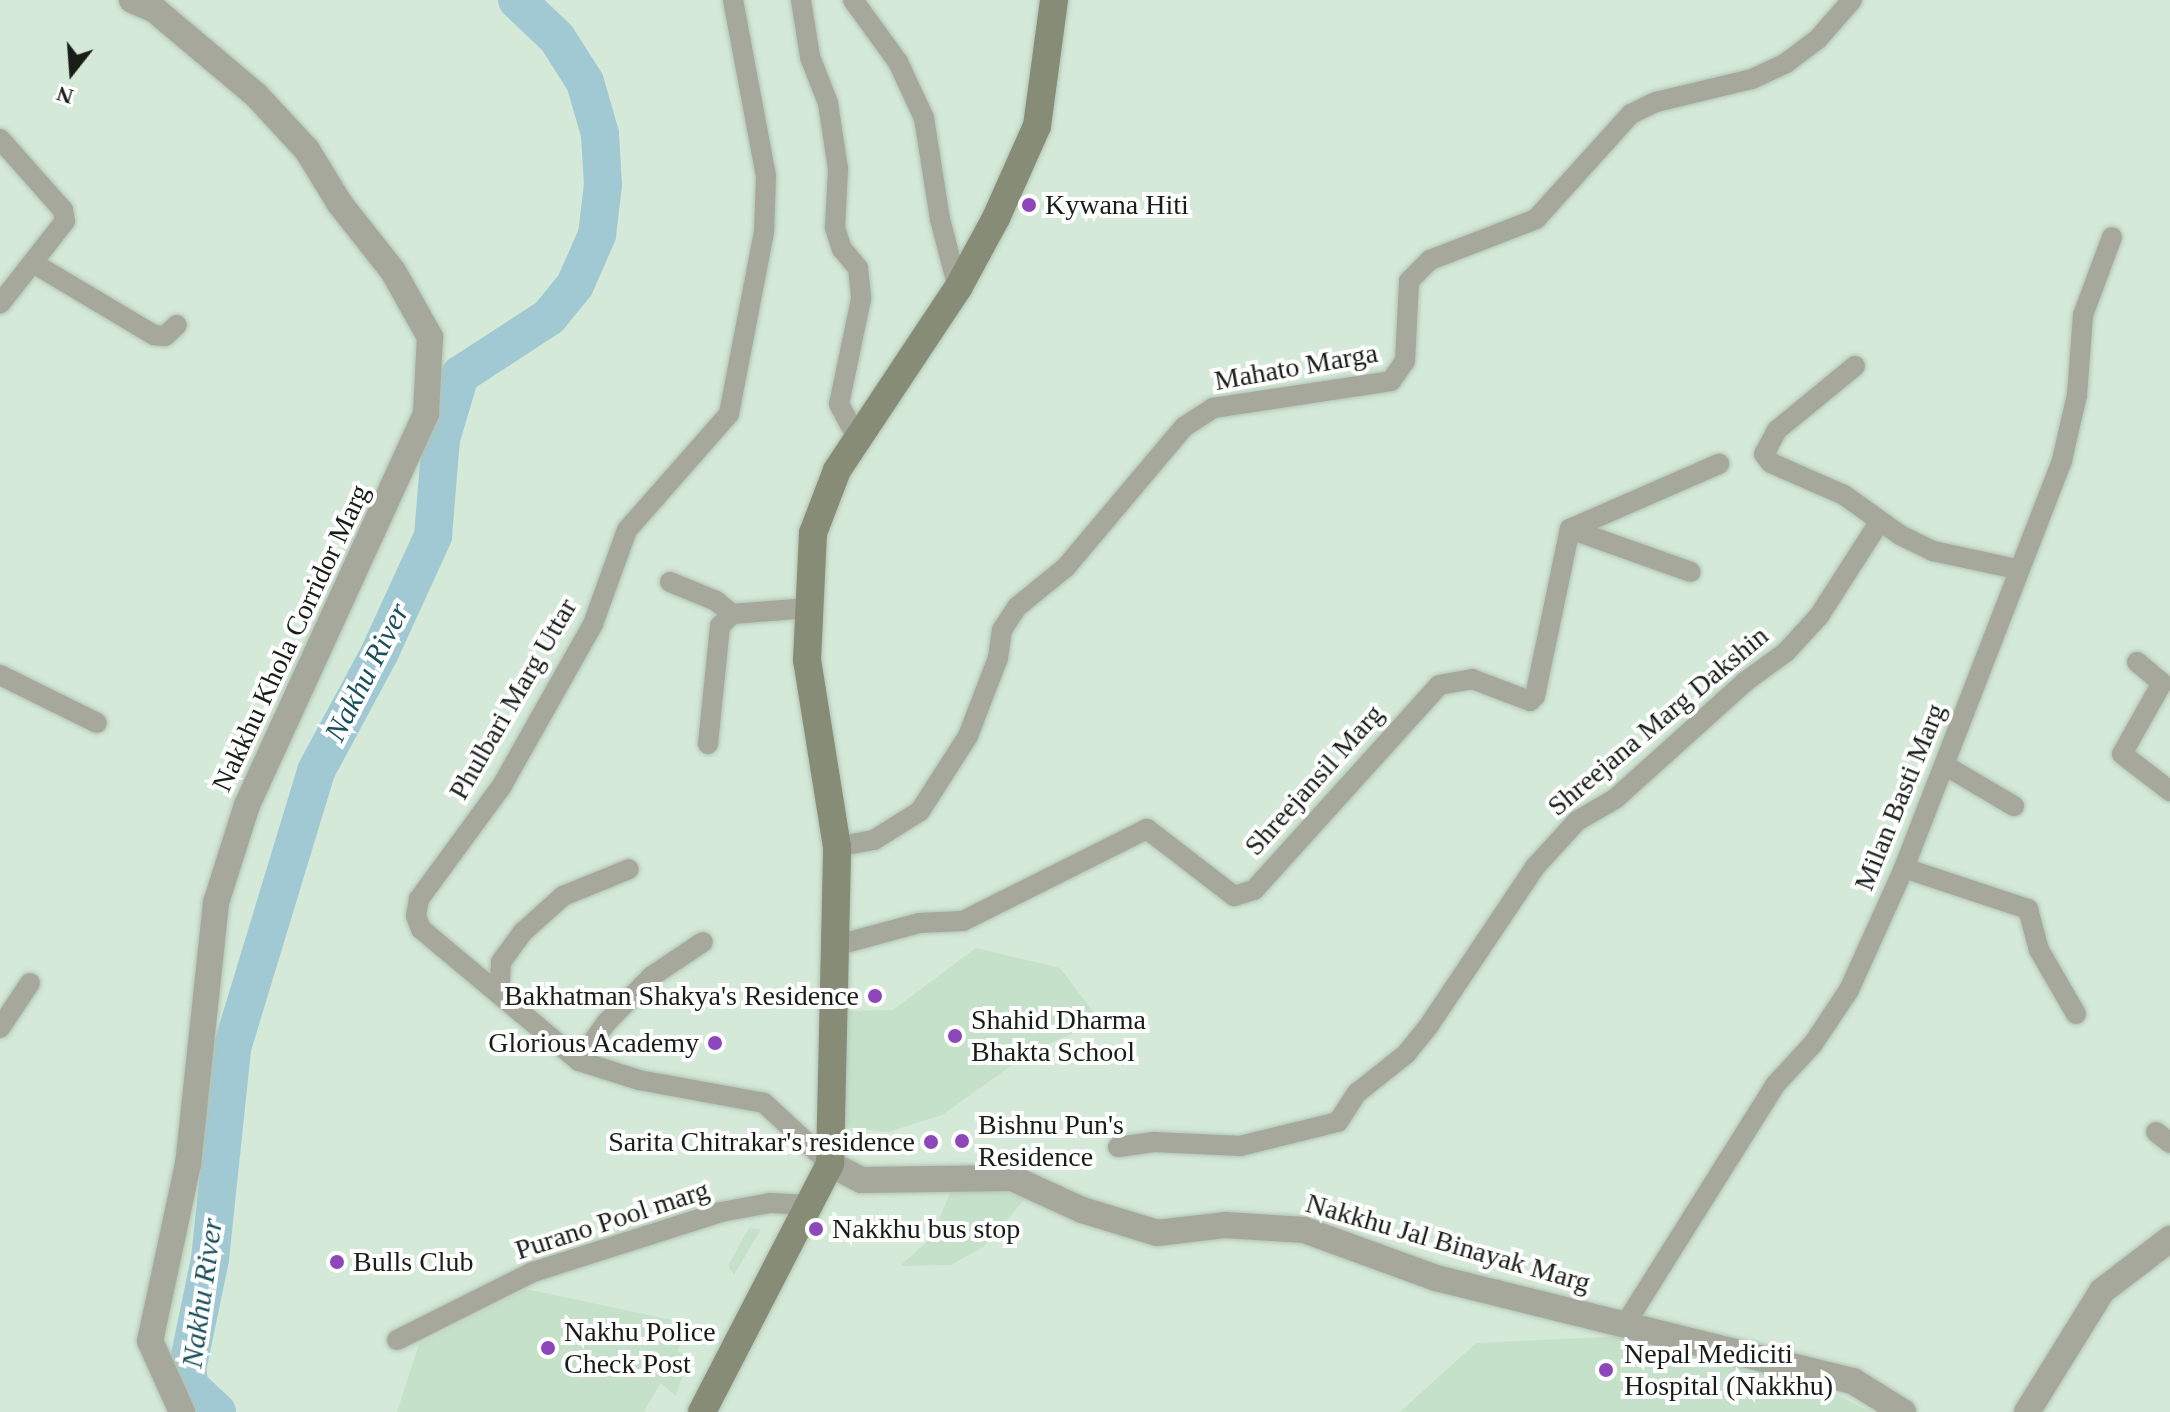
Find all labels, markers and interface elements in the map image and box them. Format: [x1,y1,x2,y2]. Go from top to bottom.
north arrow [32,32,112,112]
text: N [54,81,76,110]
place label: Kywana Hiti [1045,188,1189,222]
marker: Kywana Hiti [1020,196,1038,214]
street label: Mahato Marga [1212,336,1380,398]
street label: Nakkhu Khola Corridor Marg [205,479,377,797]
street label: Phulbari Marg Uttar [442,592,584,806]
water label: Nakhu River [317,597,417,747]
street label: Shreejana Marg Dakshin [1541,619,1775,823]
street label: Shreejansil Marg [1237,698,1391,862]
street label: Milan Basti Marg [1847,699,1953,895]
place label: Bakhatman Shakya's Residence [504,979,859,1013]
marker: Bakhatman Shakya's Residence [866,987,884,1005]
place label: Shahid Dharma Bhakta School [971,1003,1146,1069]
place label: Glorious Academy [487,1026,699,1060]
marker: Shahid Dharma Bhakta School [946,1027,964,1045]
marker: Glorious Academy [706,1034,724,1052]
place label: Bishnu Pun's Residence [978,1108,1124,1174]
place label: Sarita Chitrakar's residence [608,1125,915,1159]
marker: Bishnu Pun's Residence [953,1132,971,1150]
marker: Sarita Chitrakar's residence [922,1133,940,1151]
street label: Purano Pool marg [511,1173,713,1267]
street label: Nakkhu Jal Binayak Marg [1302,1186,1594,1300]
place label: Nakkhu bus stop [832,1212,1020,1246]
water label: Nakhu River [174,1216,230,1370]
marker: Nakkhu bus stop [807,1220,825,1238]
place label: Bulls Club [353,1245,474,1279]
marker: Bulls Club [328,1253,346,1271]
place label: Nakhu Police Check Post [564,1315,716,1381]
place label: Nepal Mediciti Hospital (Nakkhu) [1624,1337,1833,1403]
marker: Nakhu Police Check Post [539,1339,557,1357]
marker: Nepal Mediciti Hospital (Nakkhu) [1595,1359,1617,1381]

